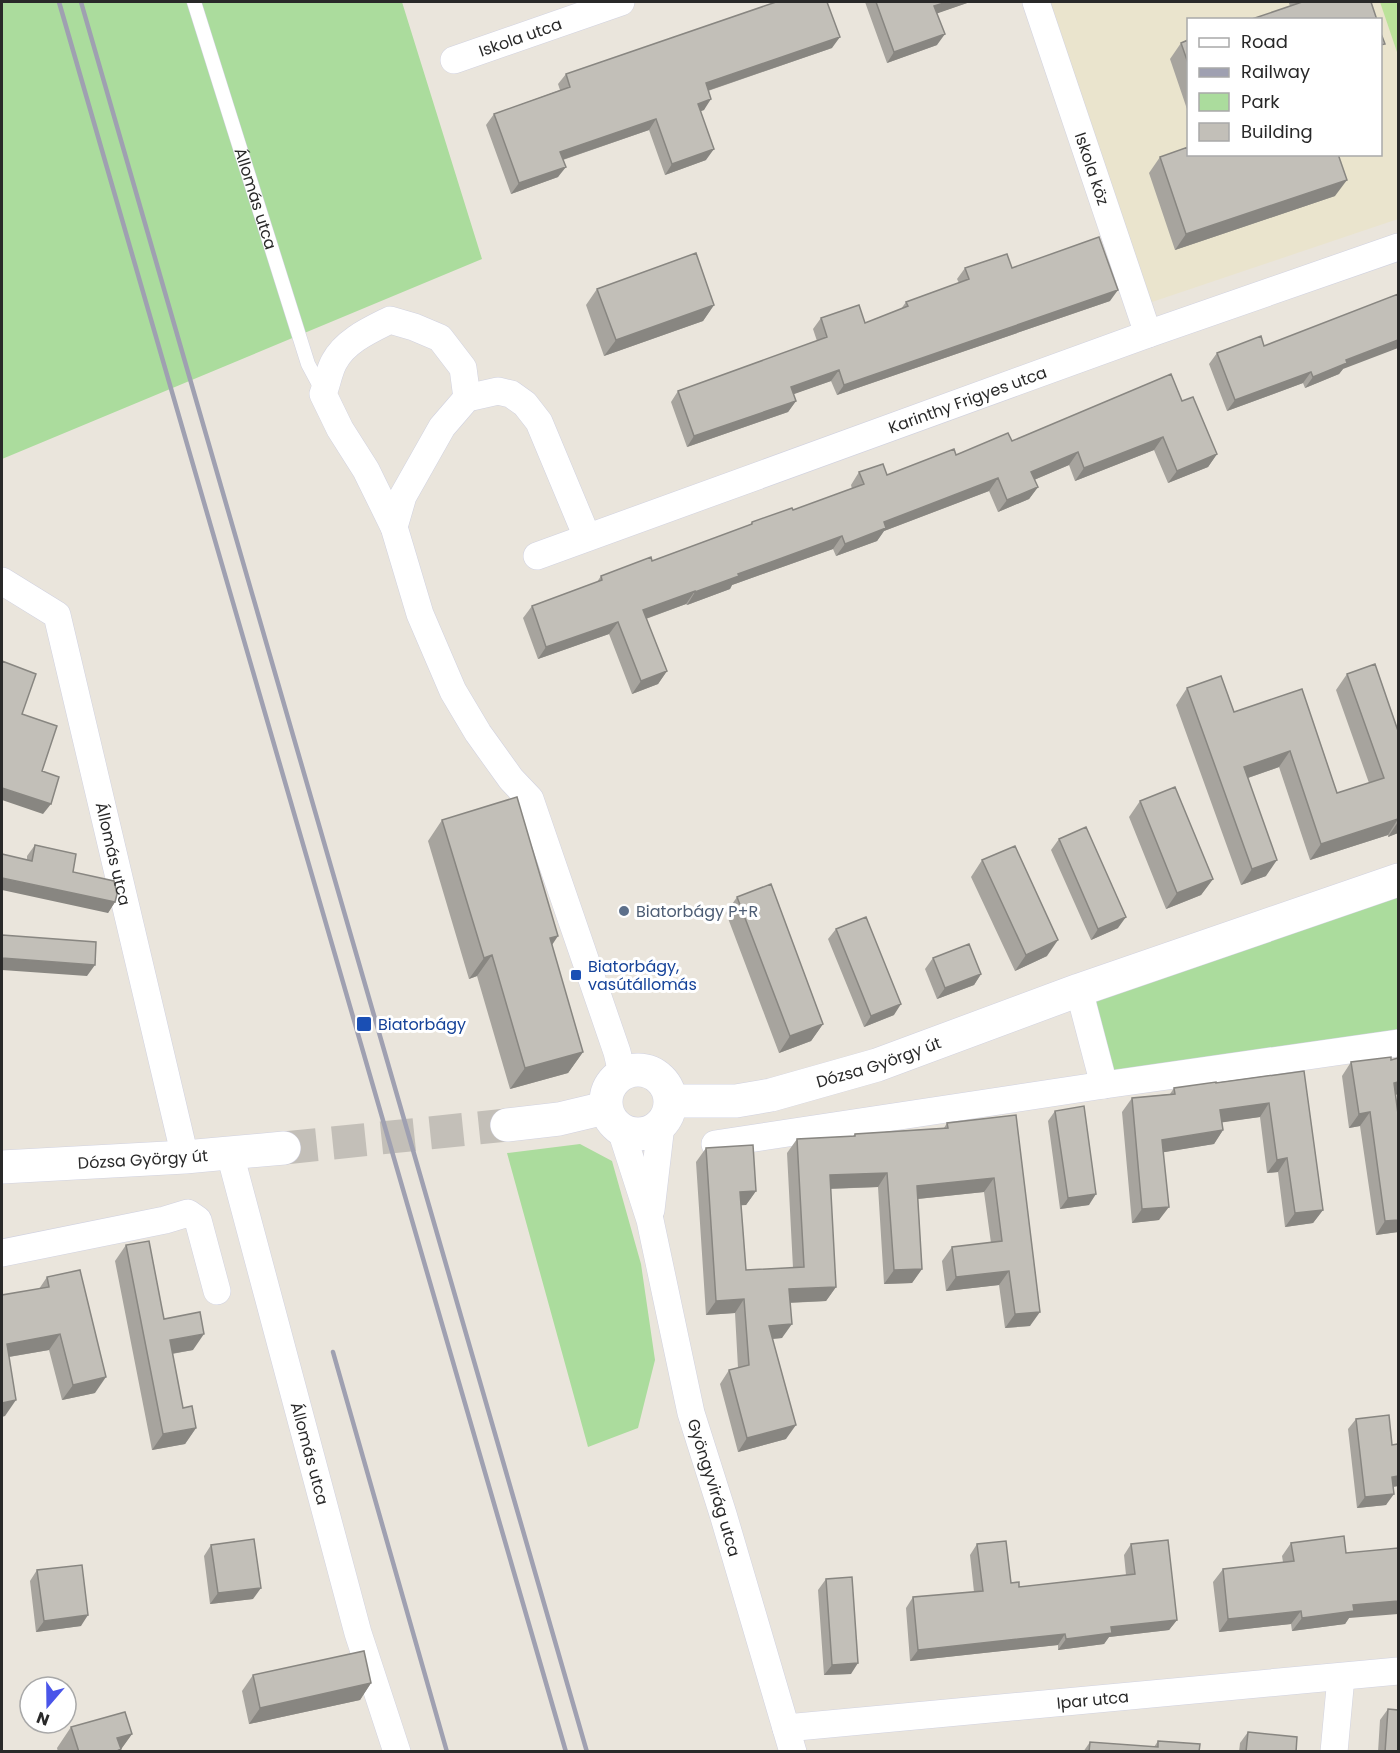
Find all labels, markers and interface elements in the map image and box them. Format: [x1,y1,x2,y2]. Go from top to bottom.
street label: Iskola utca [476,12,565,63]
legend [1187,18,1382,156]
text: Road [1241,29,1288,54]
text: Railway [1241,59,1310,84]
text: Park [1241,89,1280,114]
text: Building [1241,119,1313,144]
street label: Iskola köz [1069,129,1115,208]
street label: Állomás utca [229,145,282,252]
street label: Karinthy Frigyes utca [885,361,1050,439]
street label: Állomás utca [90,800,136,908]
place label: Biatorbágy P+R [636,900,758,923]
marker: Biatorbágy P+R [617,904,631,918]
place label: Biatorbágy, vasútállomás [588,955,697,996]
marker: Biatorbágy, vasútállomás [569,968,583,982]
place label: Biatorbágy [378,1013,466,1036]
marker: Biatorbágy [355,1015,373,1033]
street label: Dózsa György út [814,1031,945,1094]
street label: Dózsa György út [77,1144,209,1175]
street label: Állomás utca [285,1400,334,1508]
street label: Gyöngyvirág utca [682,1416,746,1559]
north arrow [18,1675,78,1735]
street label: Ipar utca [1056,1685,1130,1715]
text: N [33,1706,53,1731]

